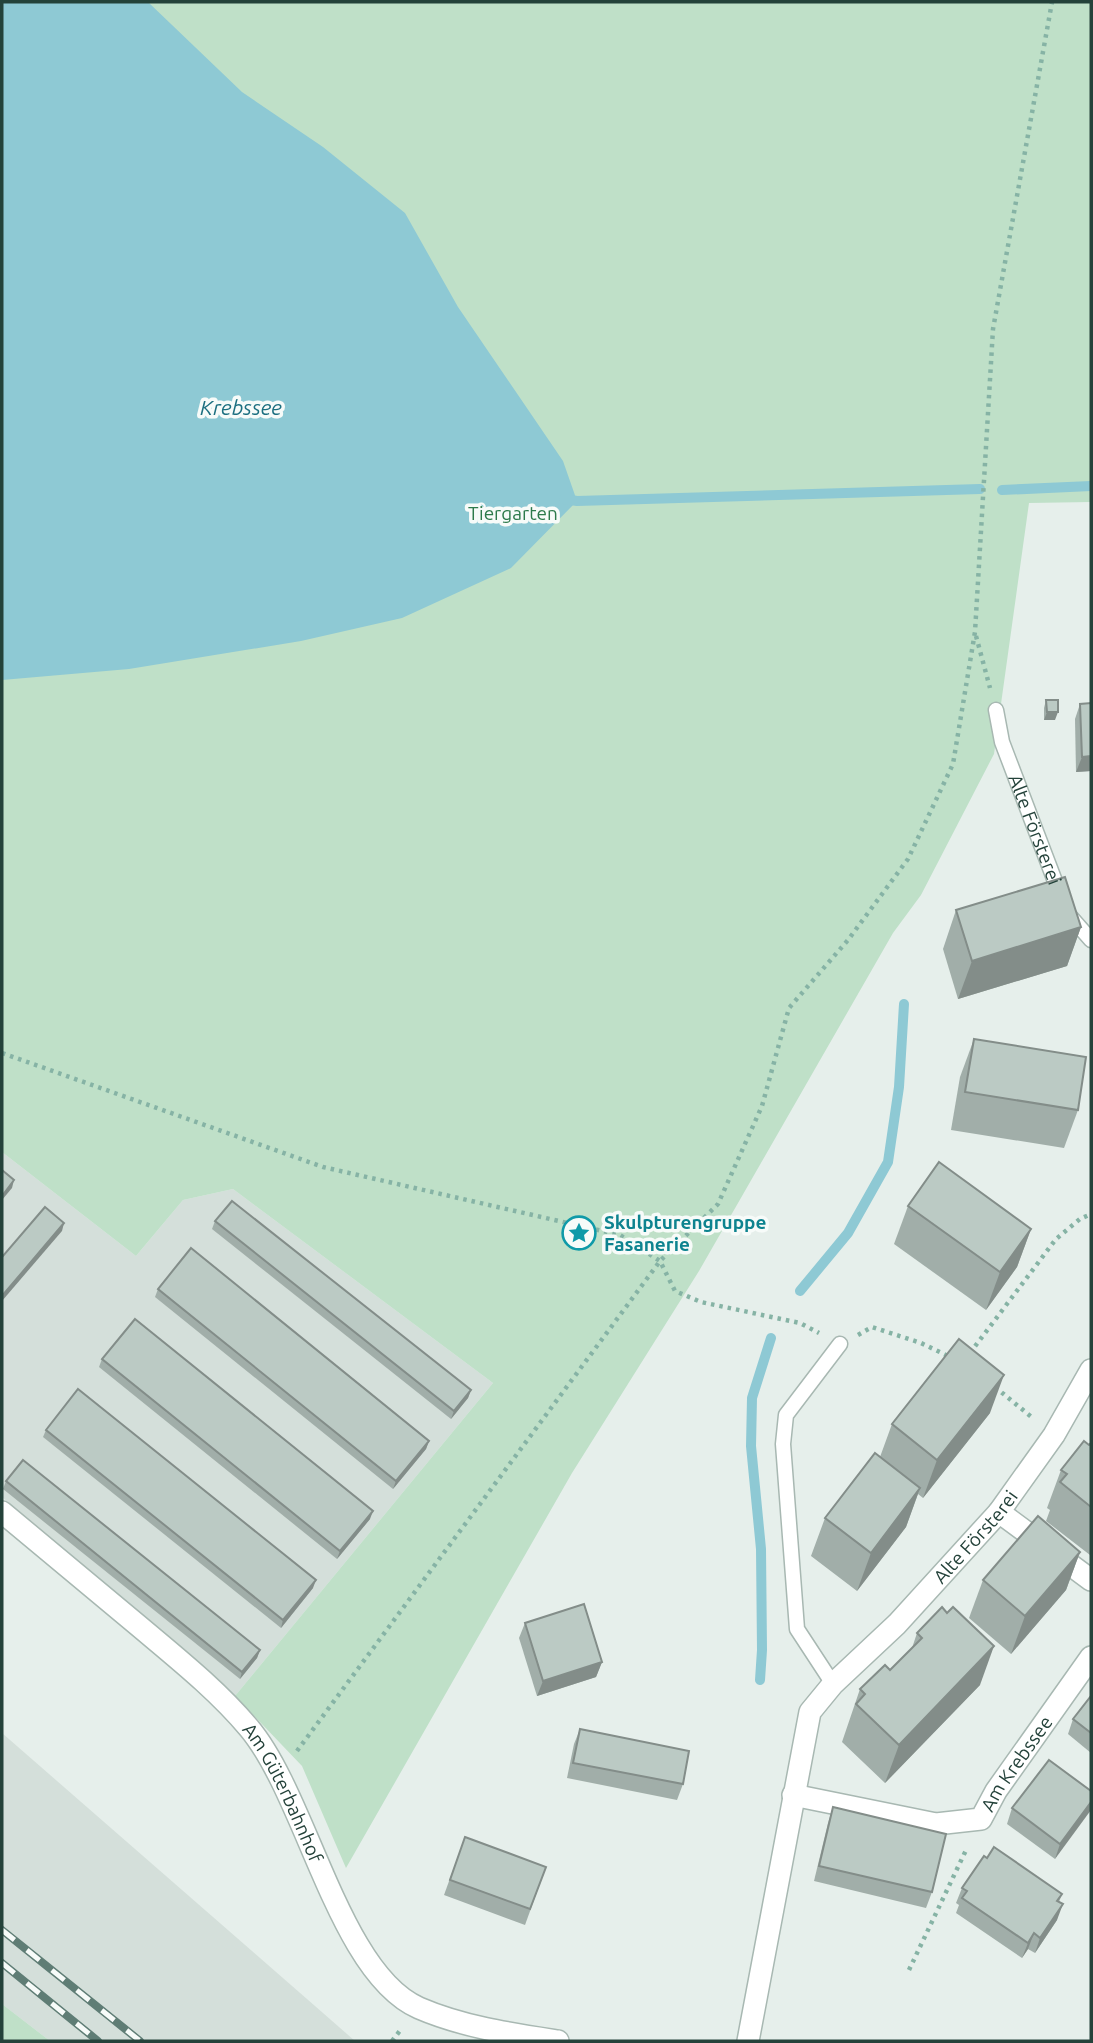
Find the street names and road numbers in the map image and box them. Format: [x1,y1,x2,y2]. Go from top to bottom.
street label: Alte Försterei [1004,771,1066,888]
street label: Alte Försterei [929,1486,1022,1588]
street label: Am Krebssee [976,1712,1057,1815]
street label: Am Güterbahnhof [238,1718,328,1866]

